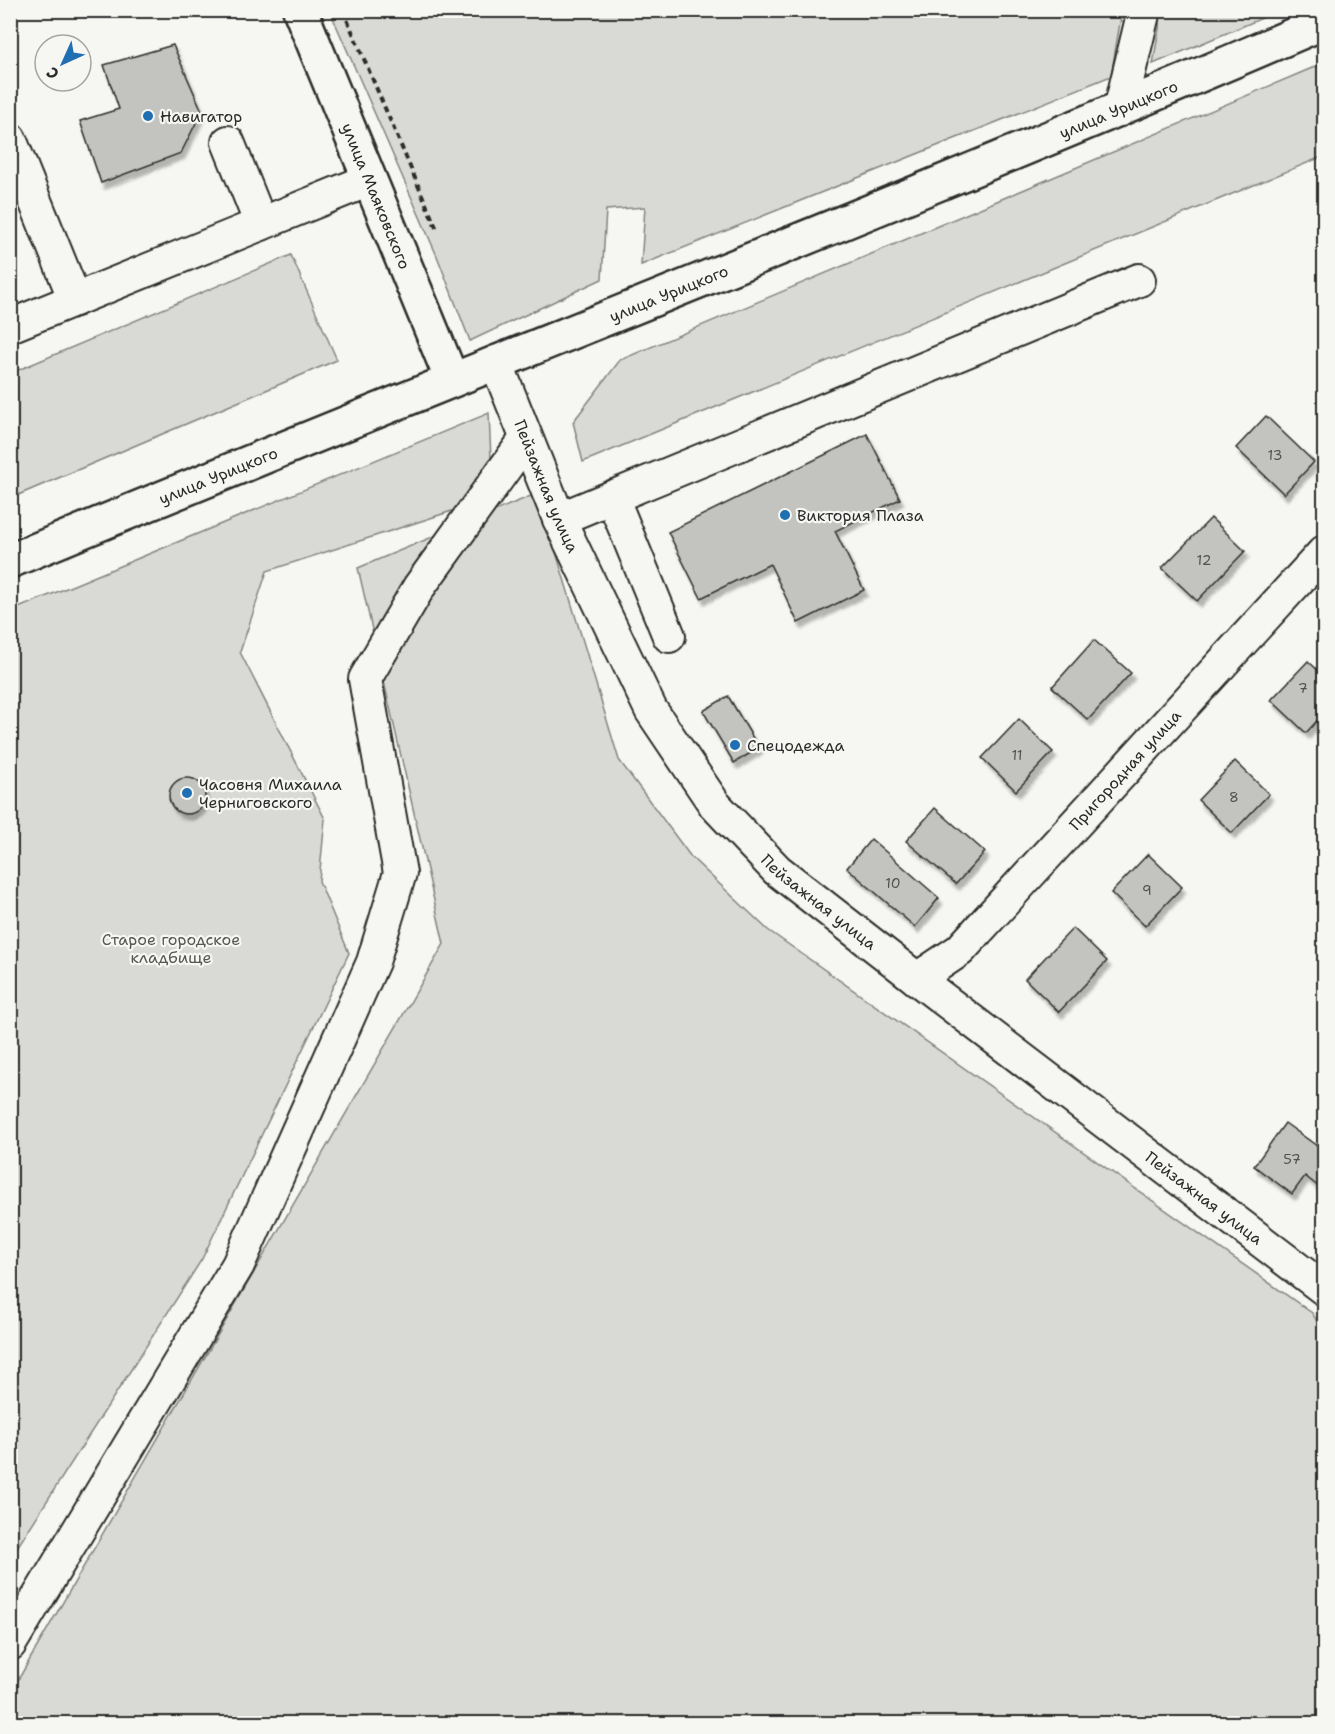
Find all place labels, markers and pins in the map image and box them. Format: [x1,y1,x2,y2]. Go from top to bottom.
place label: Навигатор [160,106,242,127]
marker: Навигатор [141,109,155,123]
place label: Виктория Плаза [797,505,924,526]
marker: Виктория Плаза [778,508,792,522]
place label: Спецодежда [747,735,845,756]
marker: Спецодежда [728,738,742,752]
place label: Часовня Михаила Черниговского [199,774,342,813]
marker: Часовня Михаила Черниговского [180,786,194,800]

